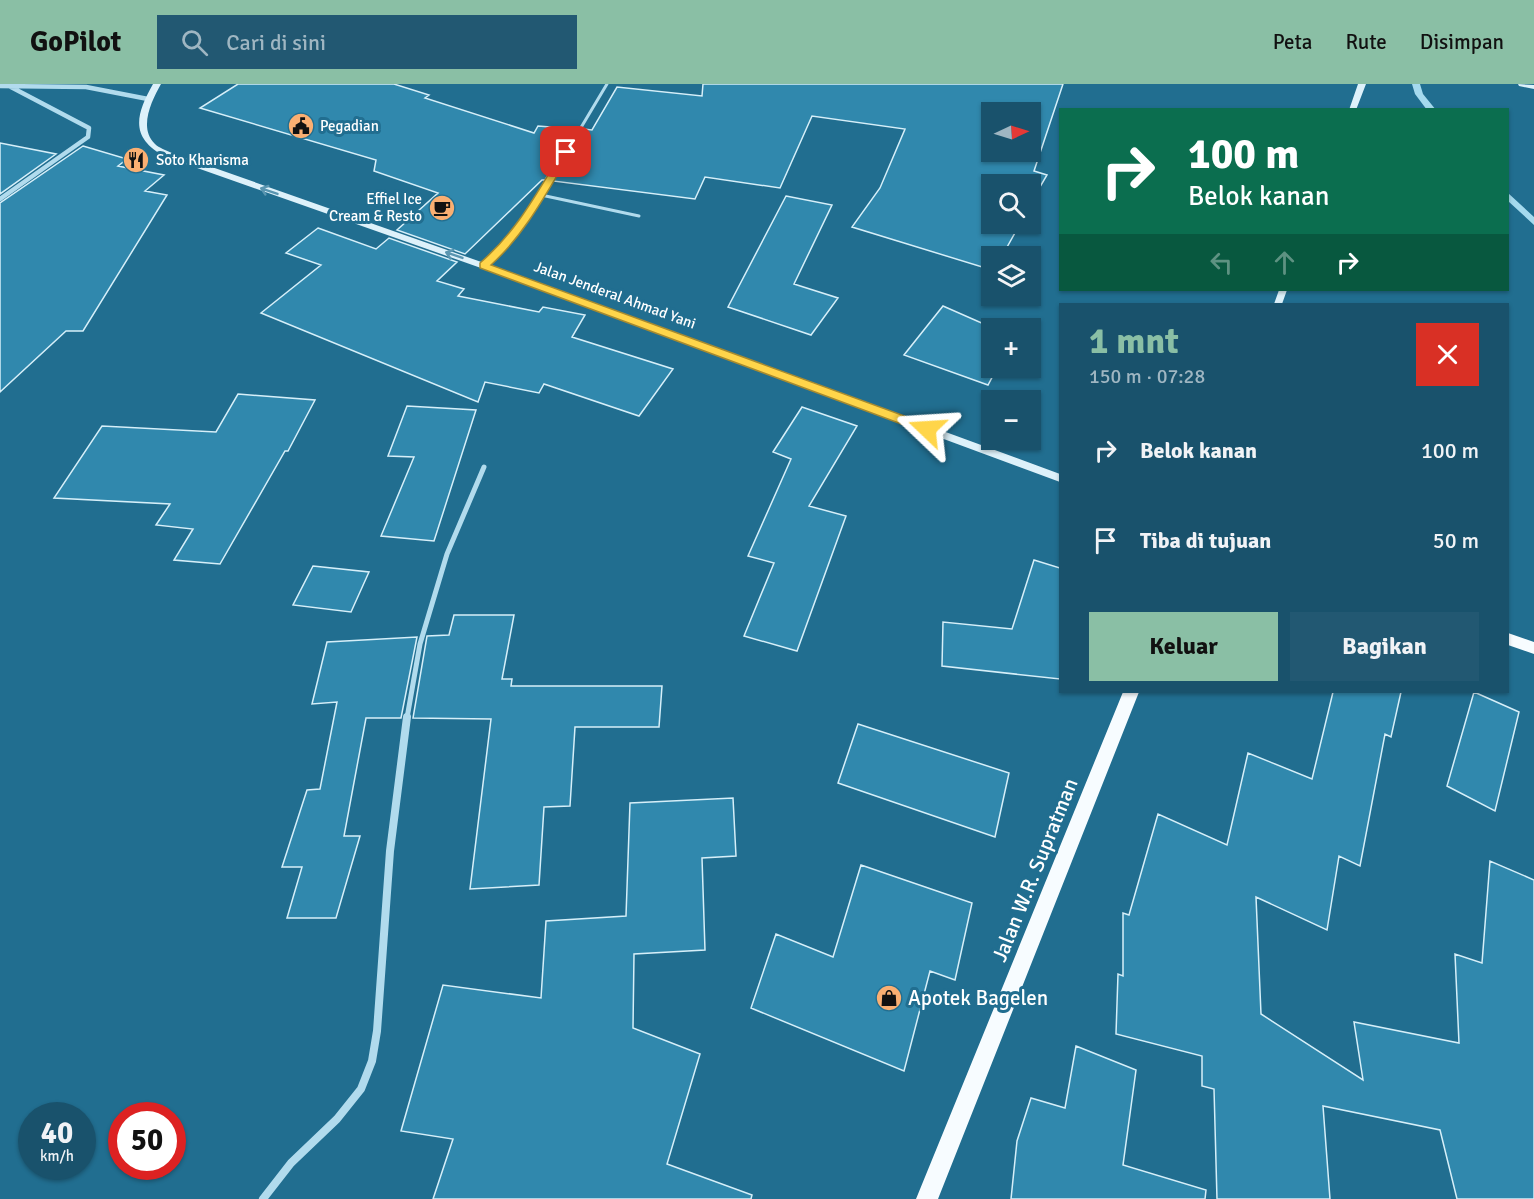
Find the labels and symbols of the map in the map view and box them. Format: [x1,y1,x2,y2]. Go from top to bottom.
north arrow [981,102,1041,162]
public building icon: Pegadian [286,111,316,141]
place label: Pegadian [320,117,379,135]
pin [540,126,591,177]
restaurant icon: Soto Kharisma [121,145,151,175]
place label: Soto Kharisma [156,151,249,169]
one-way arrow [261,184,279,195]
place label: Effiel Ice Cream & Resto [329,190,422,225]
cafe icon: Effiel Ice Cream & Resto [427,193,457,223]
one-way arrow [445,249,464,260]
street label: Jalan Jenderal Ahmad Yani [532,257,698,333]
position arrow [895,397,959,461]
street label: Jalan W.R. Supratman [986,774,1084,966]
shop icon: Apotek Bagelen [874,983,904,1013]
place label: Apotek Bagelen [908,985,1048,1011]
speed limit sign: 50 [108,1102,186,1180]

